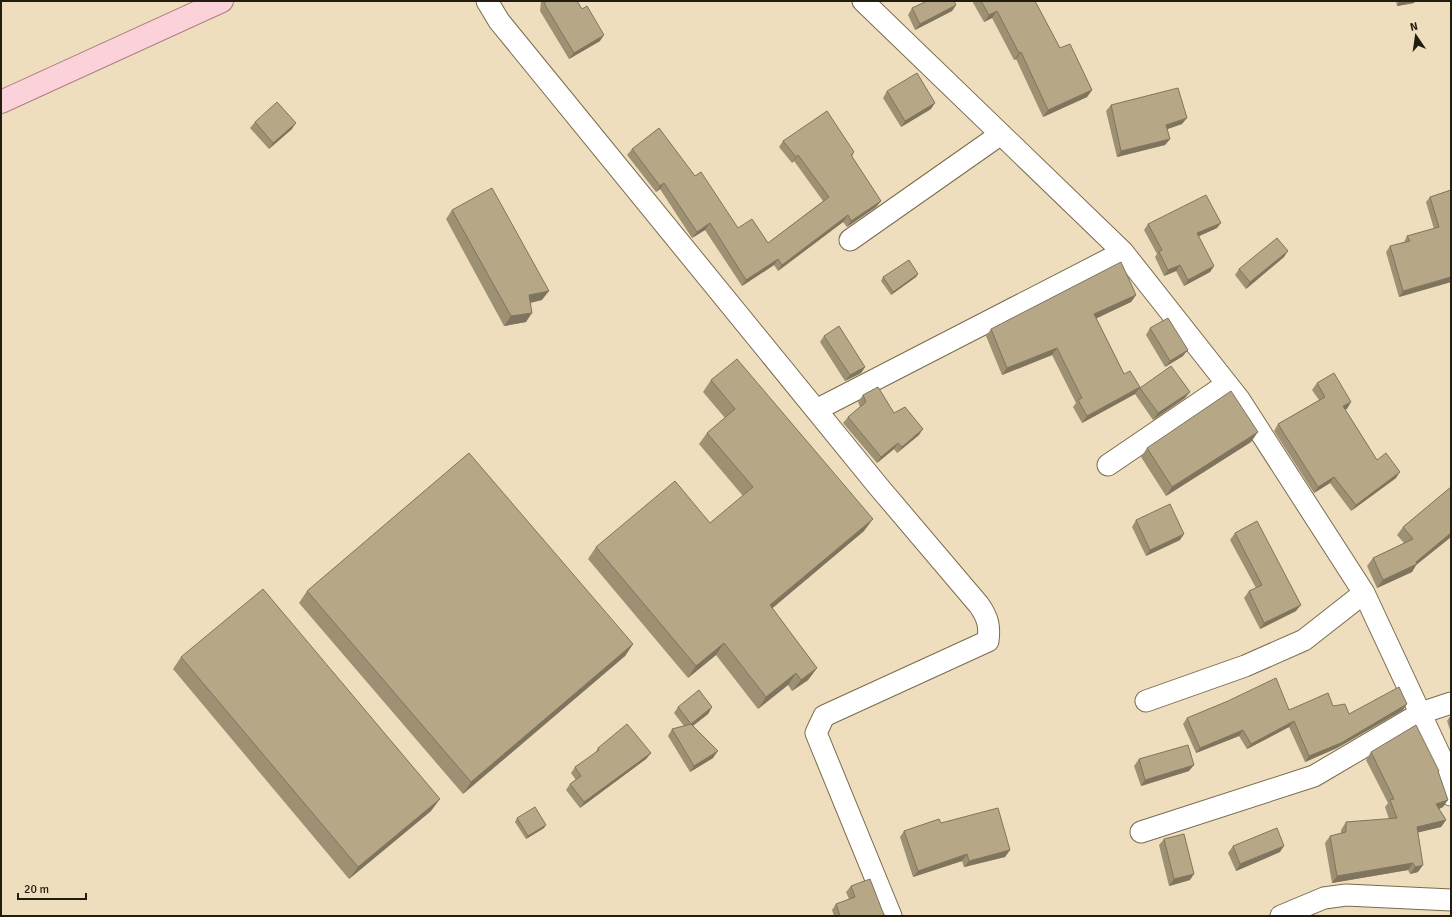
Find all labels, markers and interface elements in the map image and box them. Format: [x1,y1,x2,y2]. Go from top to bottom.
north arrow [1396,16,1436,56]
text: N [1409,20,1419,34]
scale bar [18,875,86,901]
text: 20 m [24,882,49,897]

